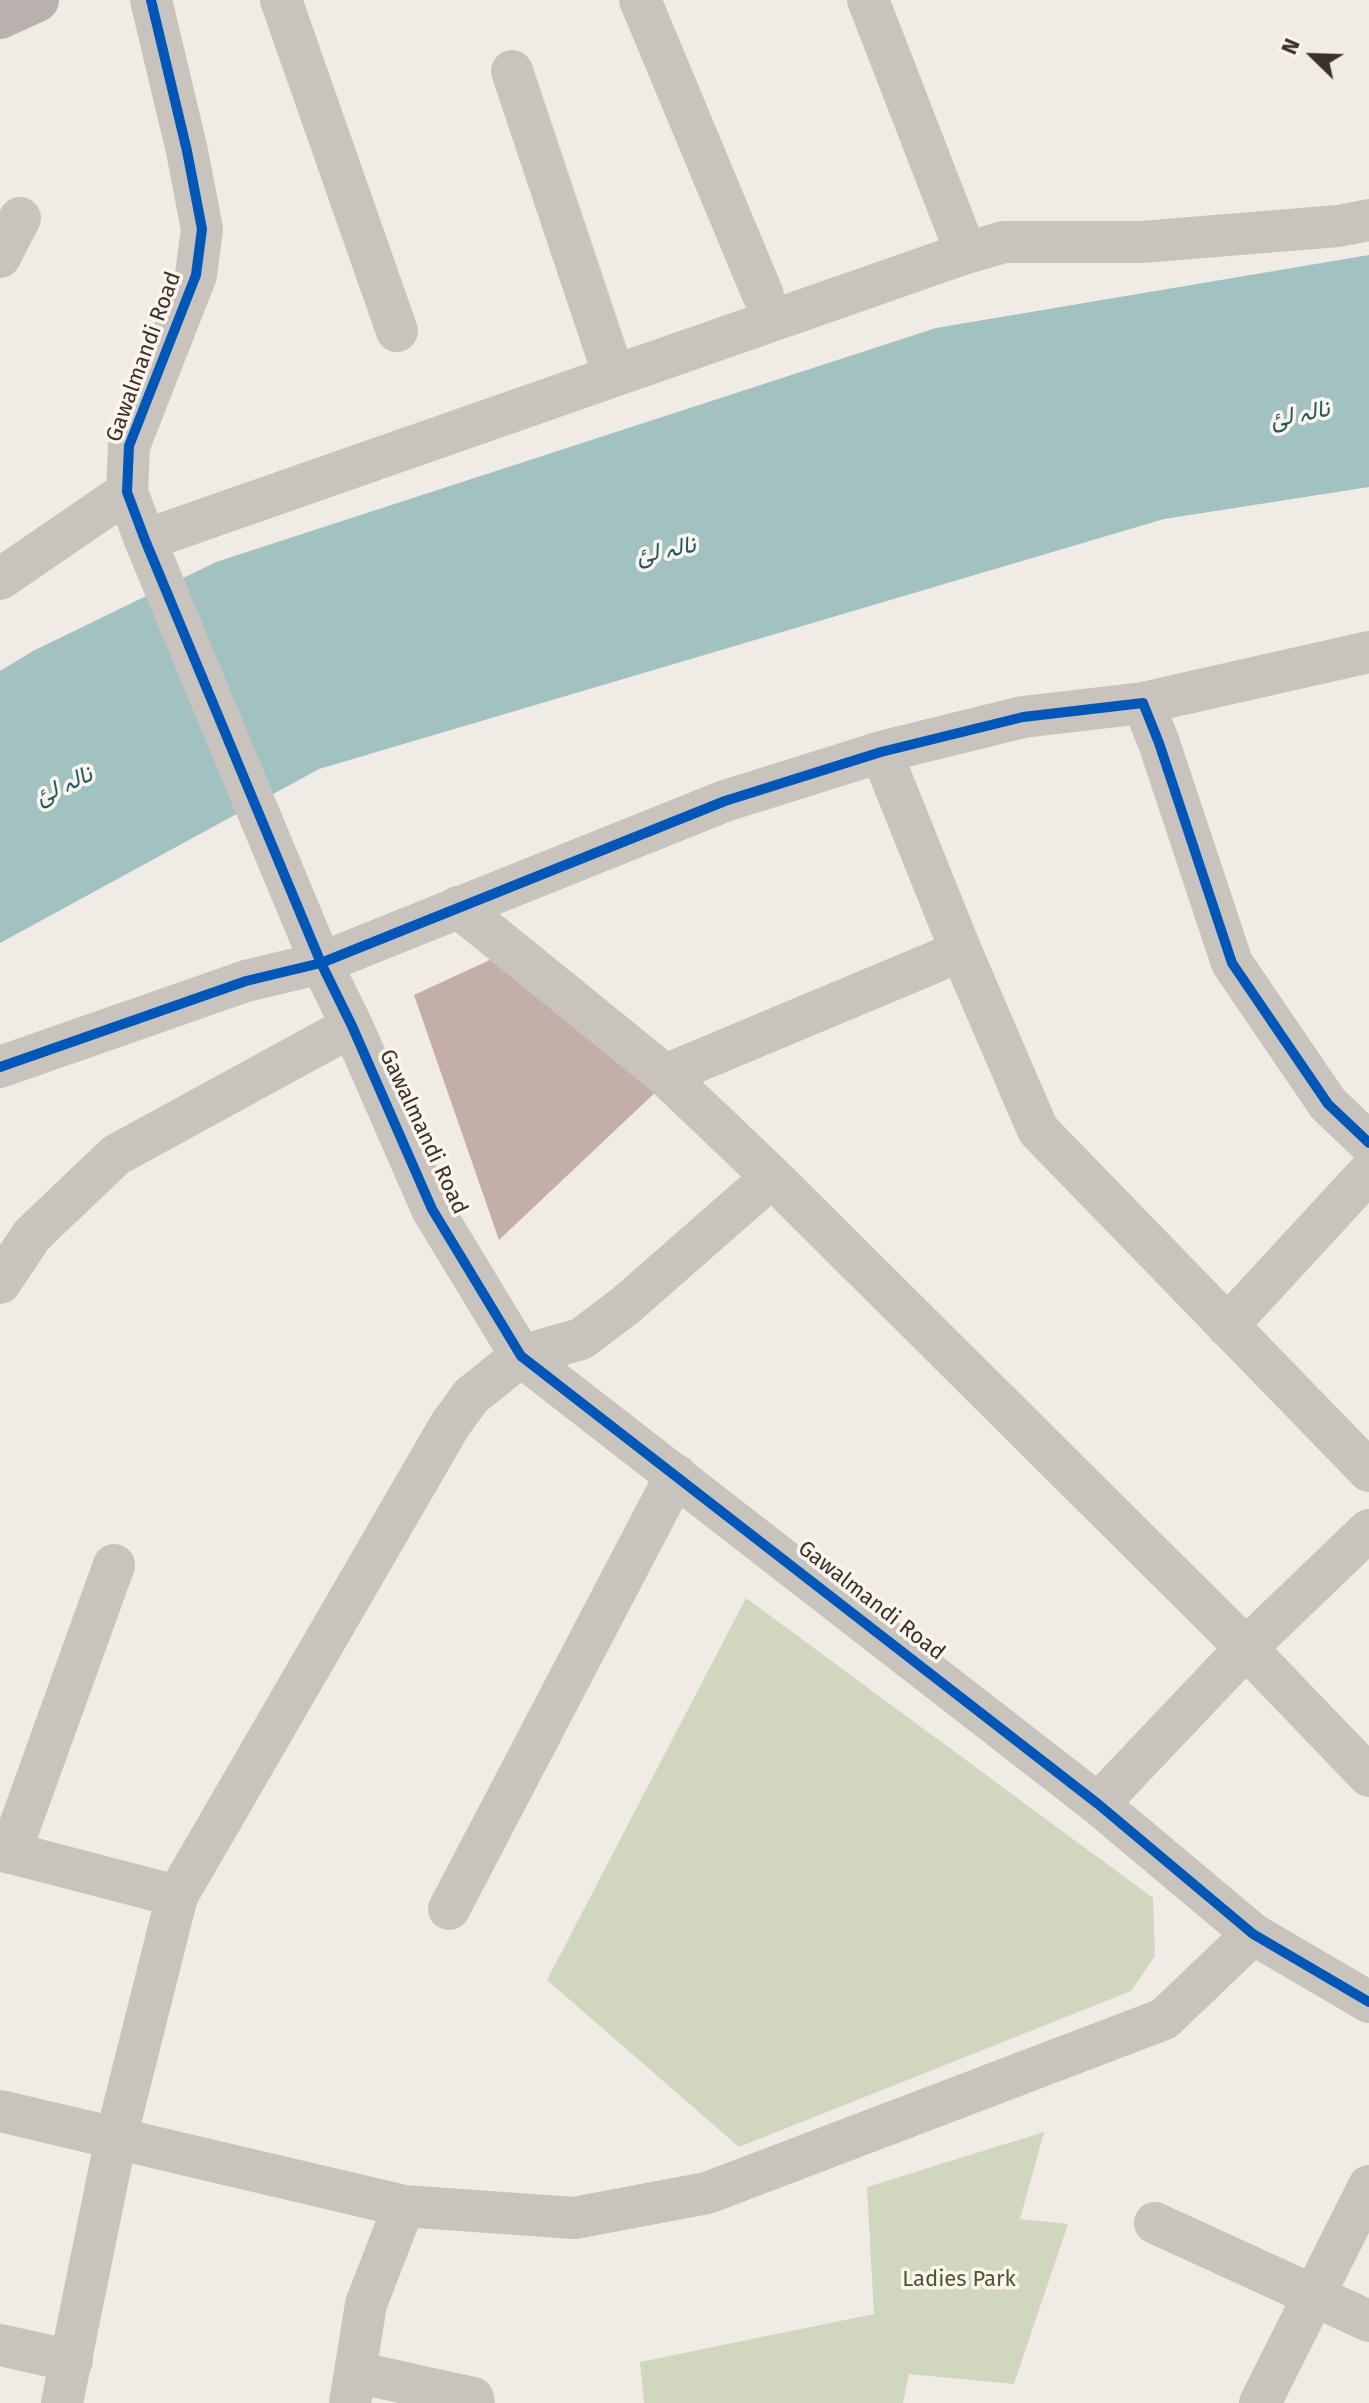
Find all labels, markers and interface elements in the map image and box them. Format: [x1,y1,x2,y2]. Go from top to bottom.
north arrow [1273,16,1353,96]
text: N [1275,34,1306,58]
street label: Gawalmandi Road [101,268,187,446]
water label: نالہ لئ [1268,395,1332,435]
water label: نالہ لئ [634,531,698,571]
water label: نالہ لئ [31,760,97,812]
street label: Gawalmandi Road [373,1045,473,1219]
street label: Gawalmandi Road [792,1535,950,1667]
park label: Ladies Park [902,2267,1016,2293]

